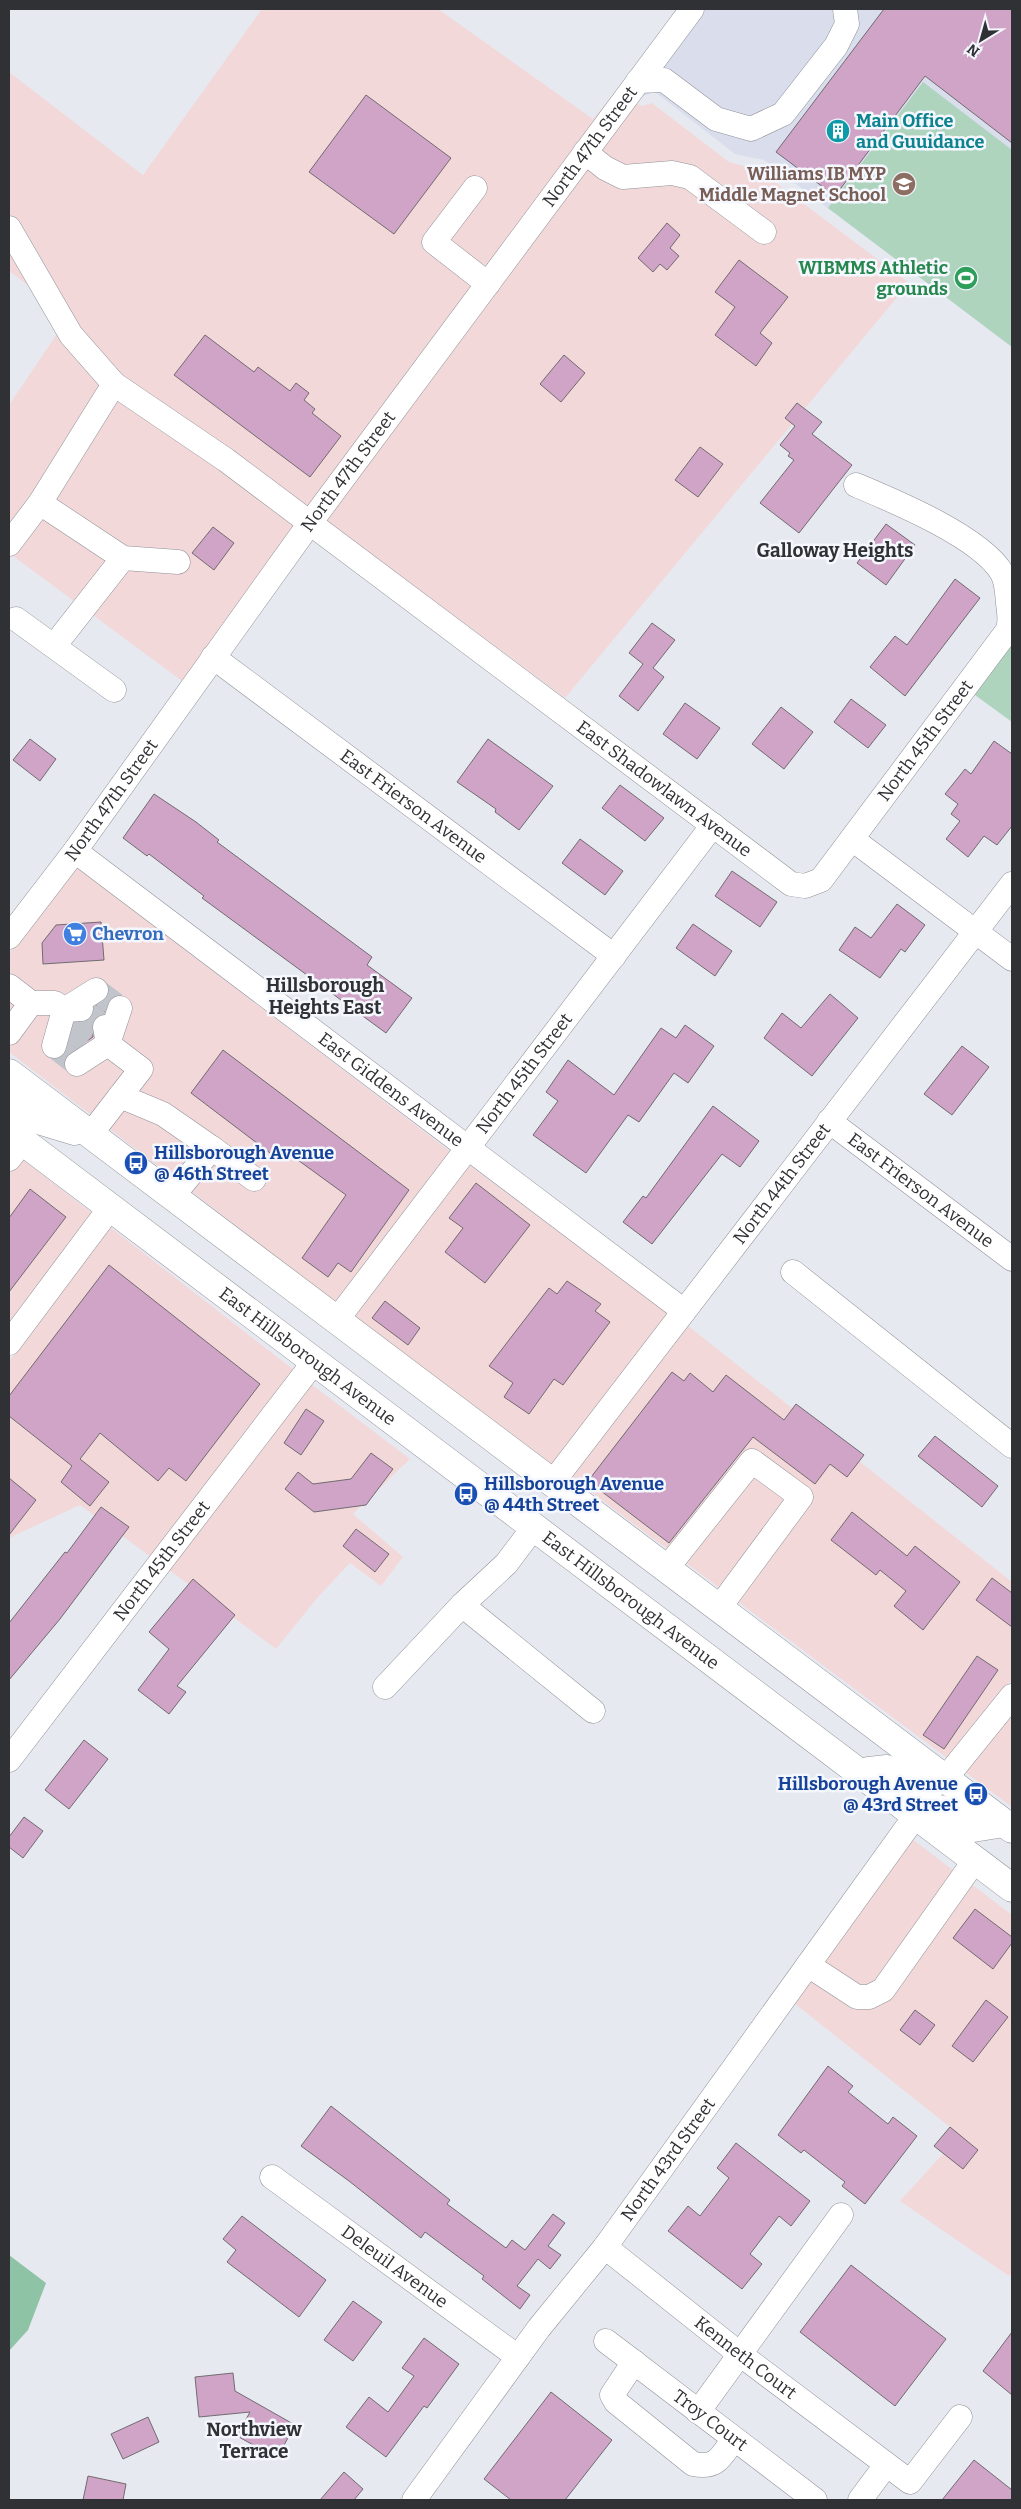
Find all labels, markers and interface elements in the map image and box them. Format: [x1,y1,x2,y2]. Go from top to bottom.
north arrow [956,15,1006,65]
text: N [964,40,983,60]
street label: North 47th Street [538,81,642,211]
place label: Main Office and Guuidance [856,110,984,153]
building icon: Main Office and Guuidance [825,118,851,144]
place label: Williams IB MYP Middle Magnet School [699,163,886,206]
school or university icon: Williams IB MYP Middle Magnet School [891,171,917,197]
place label: WIBMMS Athletic grounds [799,257,948,300]
sports icon: WIBMMS Athletic grounds [953,265,979,291]
street label: North 47th Street [296,406,401,536]
district label: Galloway Heights [757,539,913,562]
street label: North 45th Street [873,675,978,805]
street label: East Shadowlawn Avenue [572,716,756,862]
street label: North 47th Street [60,734,163,865]
street label: East Frierson Avenue [336,745,491,868]
supermarket icon: Chevron [62,921,88,947]
place label: Chevron [92,923,164,945]
district label: Hillsborough Heights East [266,974,384,1019]
street label: North 45th Street [471,1008,577,1138]
street label: East Giddens Avenue [314,1028,468,1152]
street label: North 44th Street [729,1119,836,1249]
street label: East Frierson Avenue [843,1128,998,1252]
place label: Hillsborough Avenue @ 46th Street [154,1142,334,1185]
bus stop icon: Hillsborough Avenue @ 46th Street [123,1150,149,1176]
street label: East Hillsborough Avenue [215,1282,400,1430]
place label: Hillsborough Avenue @ 44th Street [484,1473,664,1516]
bus stop icon: Hillsborough Avenue @ 44th Street [453,1481,479,1507]
street label: North 45th Street [109,1496,215,1625]
street label: East Hillsborough Avenue [538,1526,724,1674]
place label: Hillsborough Avenue @ 43rd Street [778,1773,958,1816]
bus stop icon: Hillsborough Avenue @ 43rd Street [963,1781,989,1807]
street label: North 43rd Street [616,2093,720,2225]
street label: Deleuil Avenue [337,2221,452,2313]
street label: Kenneth Court [690,2312,801,2404]
street label: Troy Court [669,2385,752,2456]
district label: Northview Terrace [206,2418,302,2463]

